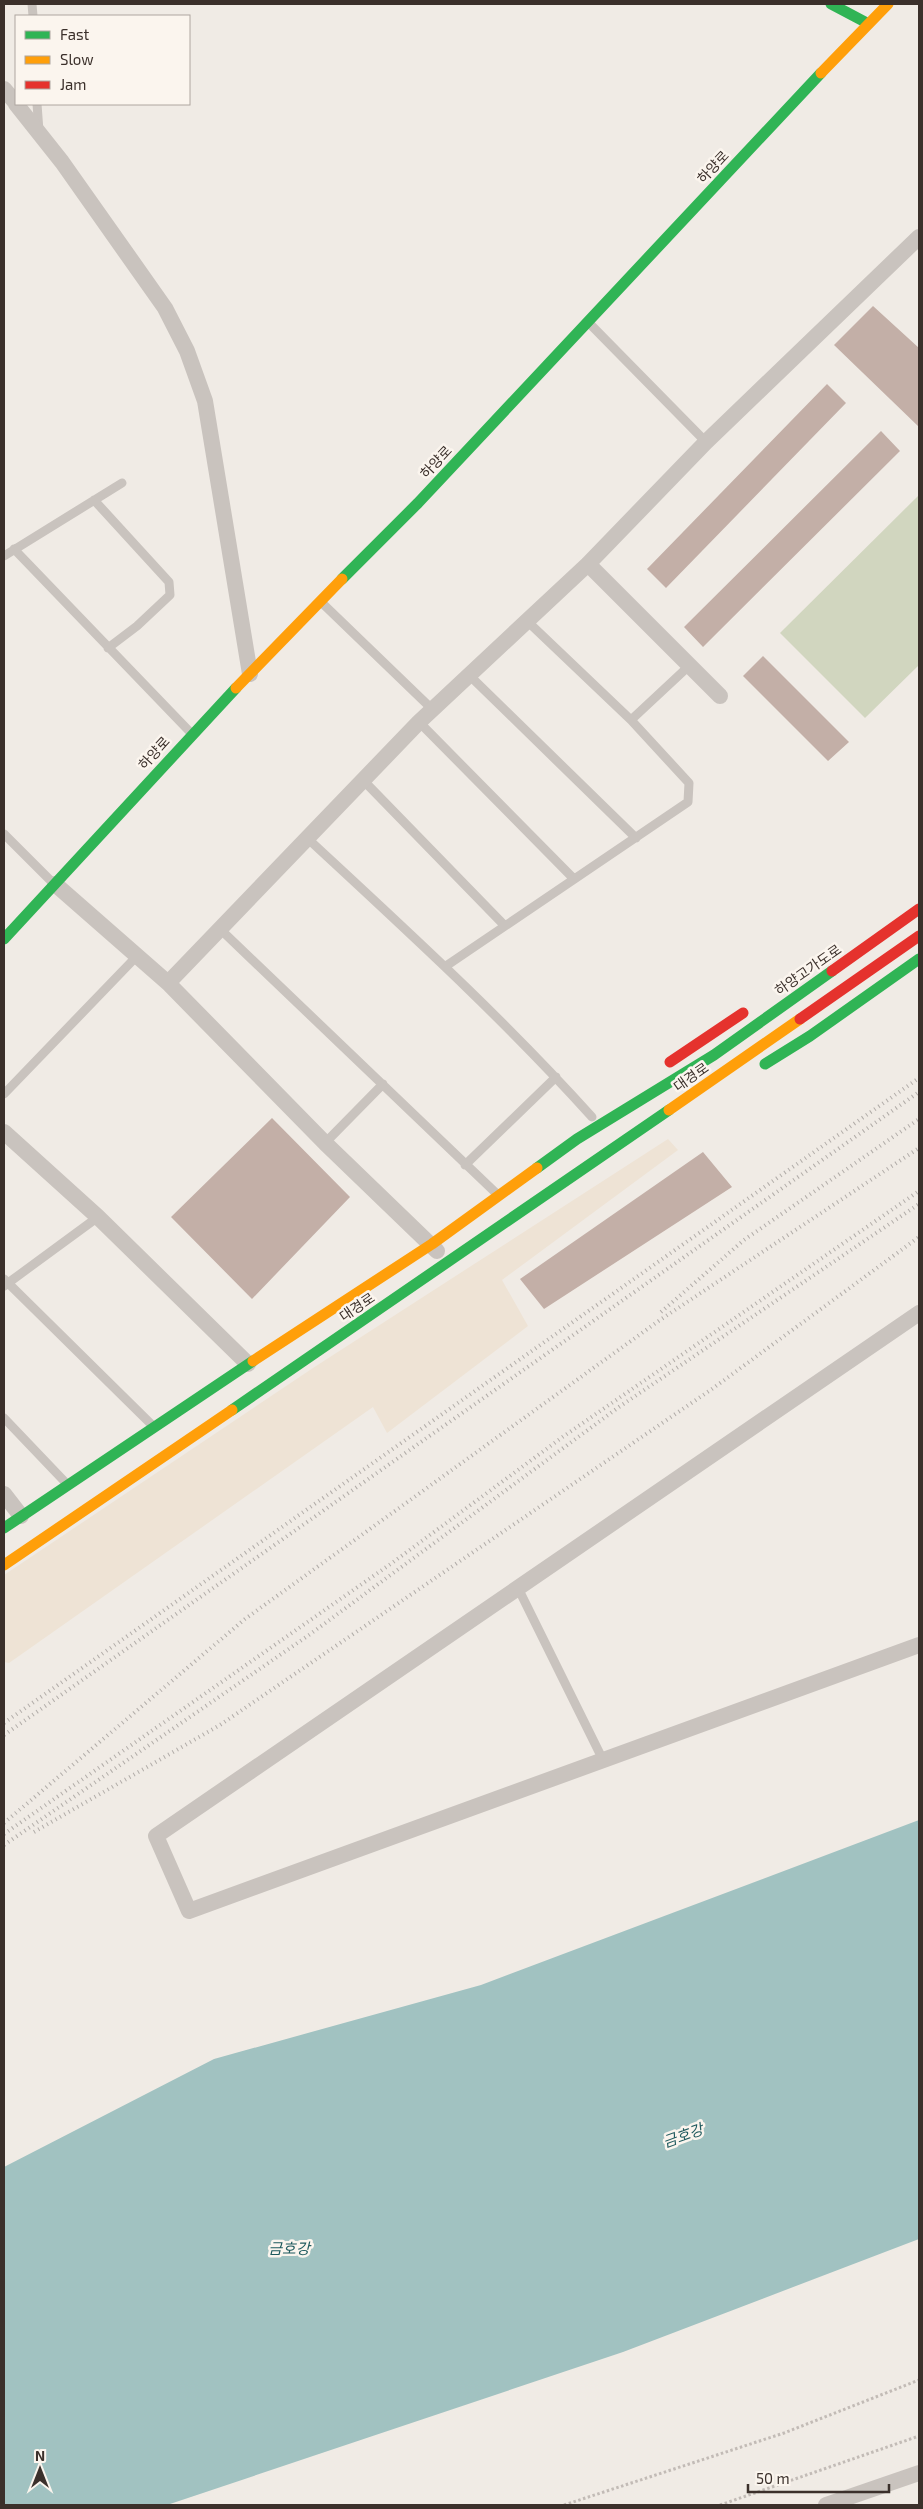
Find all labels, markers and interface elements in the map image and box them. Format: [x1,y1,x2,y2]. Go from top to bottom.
legend [15,15,190,105]
text: Fast [60,25,90,43]
text: Slow [60,50,94,68]
text: Jam [60,75,86,93]
street label: 하양로 [693,147,732,187]
street label: 하양로 [416,442,455,482]
street label: 하양로 [134,733,173,773]
street label: 하양고가도로 [771,940,844,999]
street label: 대경로 [670,1058,712,1095]
street label: 대경로 [336,1289,378,1324]
water label: 금호강 [660,2119,707,2151]
water label: 금호강 [268,2239,312,2257]
north arrow [15,2444,65,2494]
text: N [35,2447,45,2464]
scale bar [748,2462,889,2494]
text: 50 m [756,2469,790,2487]

